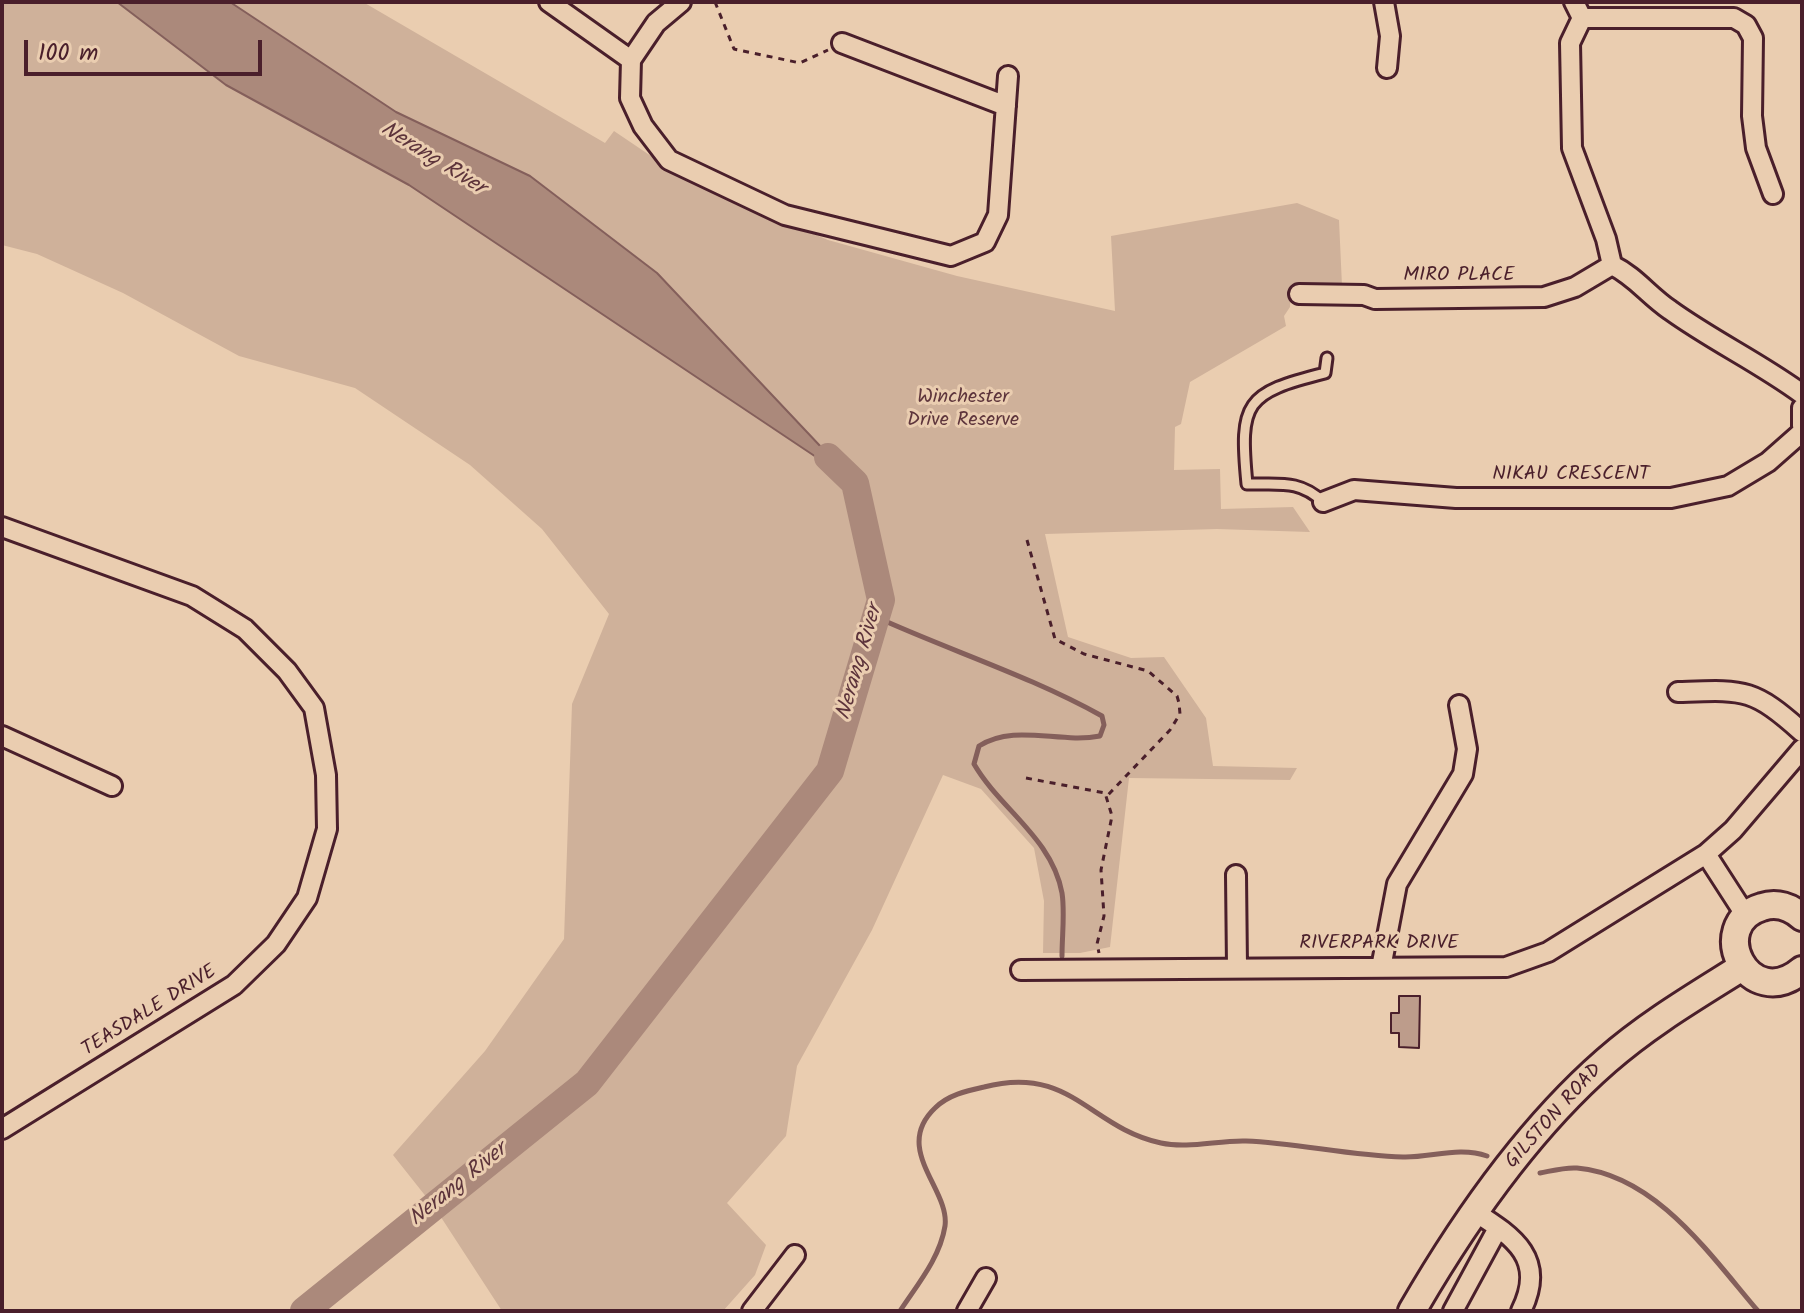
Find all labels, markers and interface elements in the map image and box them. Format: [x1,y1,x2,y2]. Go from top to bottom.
scale bar [28,24,266,74]
text: 100 m [38,34,98,73]
water label: Nerang River [375,118,489,202]
street label: MIRO PLACE [1403,265,1515,289]
park label: Winchester Drive Reserve [907,387,1019,434]
street label: NIKAU CRESCENT [1492,464,1650,488]
water label: Nerang River [832,603,890,723]
street label: RIVERPARK DRIVE [1299,933,1459,957]
street label: TEASDALE DRIVE [78,961,222,1063]
street label: GILSTON ROAD [1501,1059,1609,1175]
water label: Nerang River [405,1139,513,1233]

